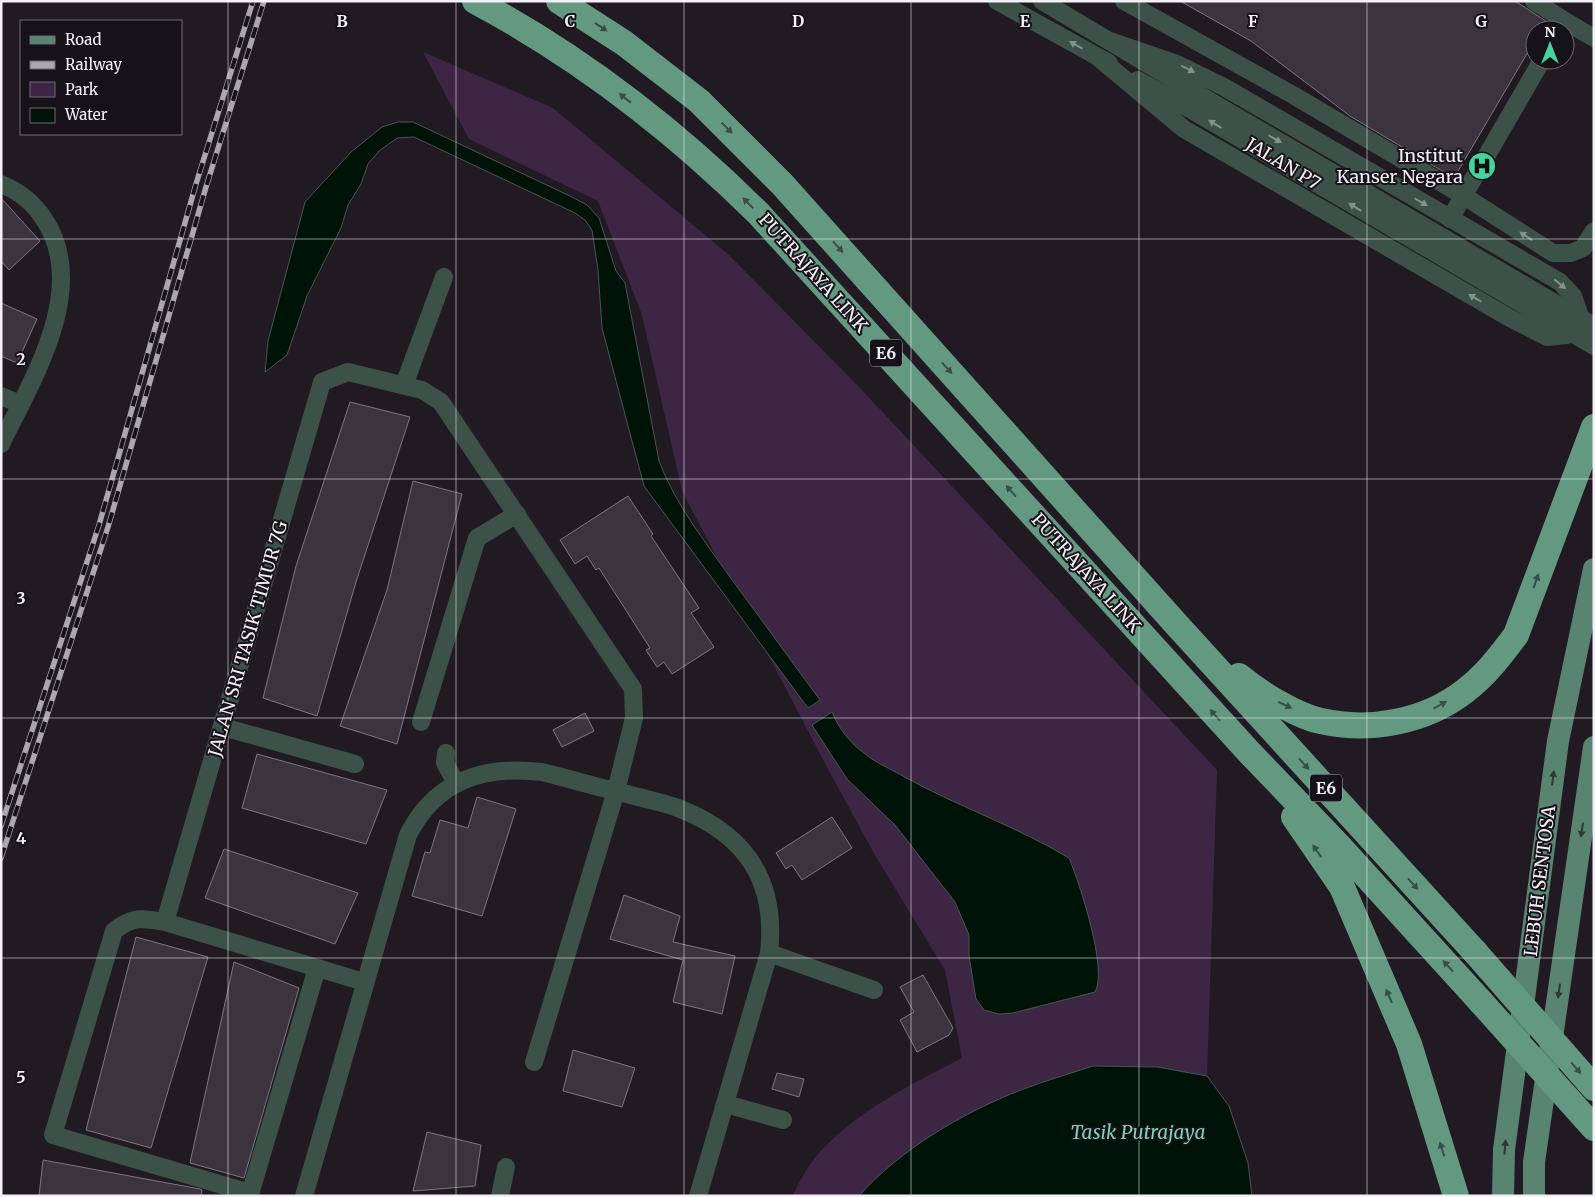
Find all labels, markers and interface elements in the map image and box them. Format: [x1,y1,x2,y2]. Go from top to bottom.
text: B [336,11,348,31]
text: C [565,11,575,31]
text: D [792,11,804,31]
text: E [1020,11,1031,31]
text: F [1248,11,1258,31]
text: G [1475,11,1487,31]
legend [20,20,182,135]
north arrow [1525,20,1575,70]
one-way arrow [594,22,607,32]
text: N [1544,23,1556,41]
text: Road [65,30,101,49]
one-way arrow [1069,40,1083,49]
text: Railway [65,55,122,74]
one-way arrow [1181,65,1195,73]
text: Park [65,80,99,99]
one-way arrow [619,92,632,103]
text: Water [64,105,108,124]
one-way arrow [1209,120,1222,129]
one-way arrow [721,122,733,134]
street label: JALAN P7 [1241,132,1325,195]
one-way arrow [1268,135,1281,144]
place label: Institut Kanser Negara [1337,144,1463,188]
hospital icon: Institut Kanser Negara [1467,151,1497,181]
one-way arrow [742,197,754,209]
one-way arrow [1414,197,1427,206]
one-way arrow [1349,202,1362,211]
street label: PUTRAJAYA LINK [754,208,873,337]
one-way arrow [1519,231,1532,241]
one-way arrow [833,240,844,253]
one-way arrow [1554,279,1567,290]
one-way arrow [1469,294,1482,303]
road number: E6 [870,339,902,366]
text: 2 [16,349,26,369]
one-way arrow [941,361,953,373]
one-way arrow [1005,486,1017,498]
street label: PUTRAJAYA LINK [1027,508,1146,637]
street label: JALAN SRI TASIK TIMUR 7G [203,518,292,760]
one-way arrow [1532,573,1540,588]
text: 3 [16,588,26,608]
one-way arrow [1434,701,1447,710]
one-way arrow [1278,702,1292,710]
one-way arrow [1209,709,1221,721]
one-way arrow [1298,757,1309,770]
one-way arrow [1549,769,1557,785]
road number: E6 [1310,774,1342,801]
street label: LEBUH SENTOSA [1519,804,1560,958]
one-way arrow [1578,822,1586,838]
text: 4 [16,828,26,848]
one-way arrow [1312,844,1322,858]
one-way arrow [1407,877,1419,889]
one-way arrow [1442,960,1454,972]
one-way arrow [1554,983,1562,999]
one-way arrow [1384,989,1392,1003]
one-way arrow [1570,1061,1582,1073]
text: 5 [16,1067,26,1087]
water label: Tasik Putrajaya [1071,1120,1205,1144]
one-way arrow [1501,1139,1509,1155]
one-way arrow [1437,1142,1445,1157]

